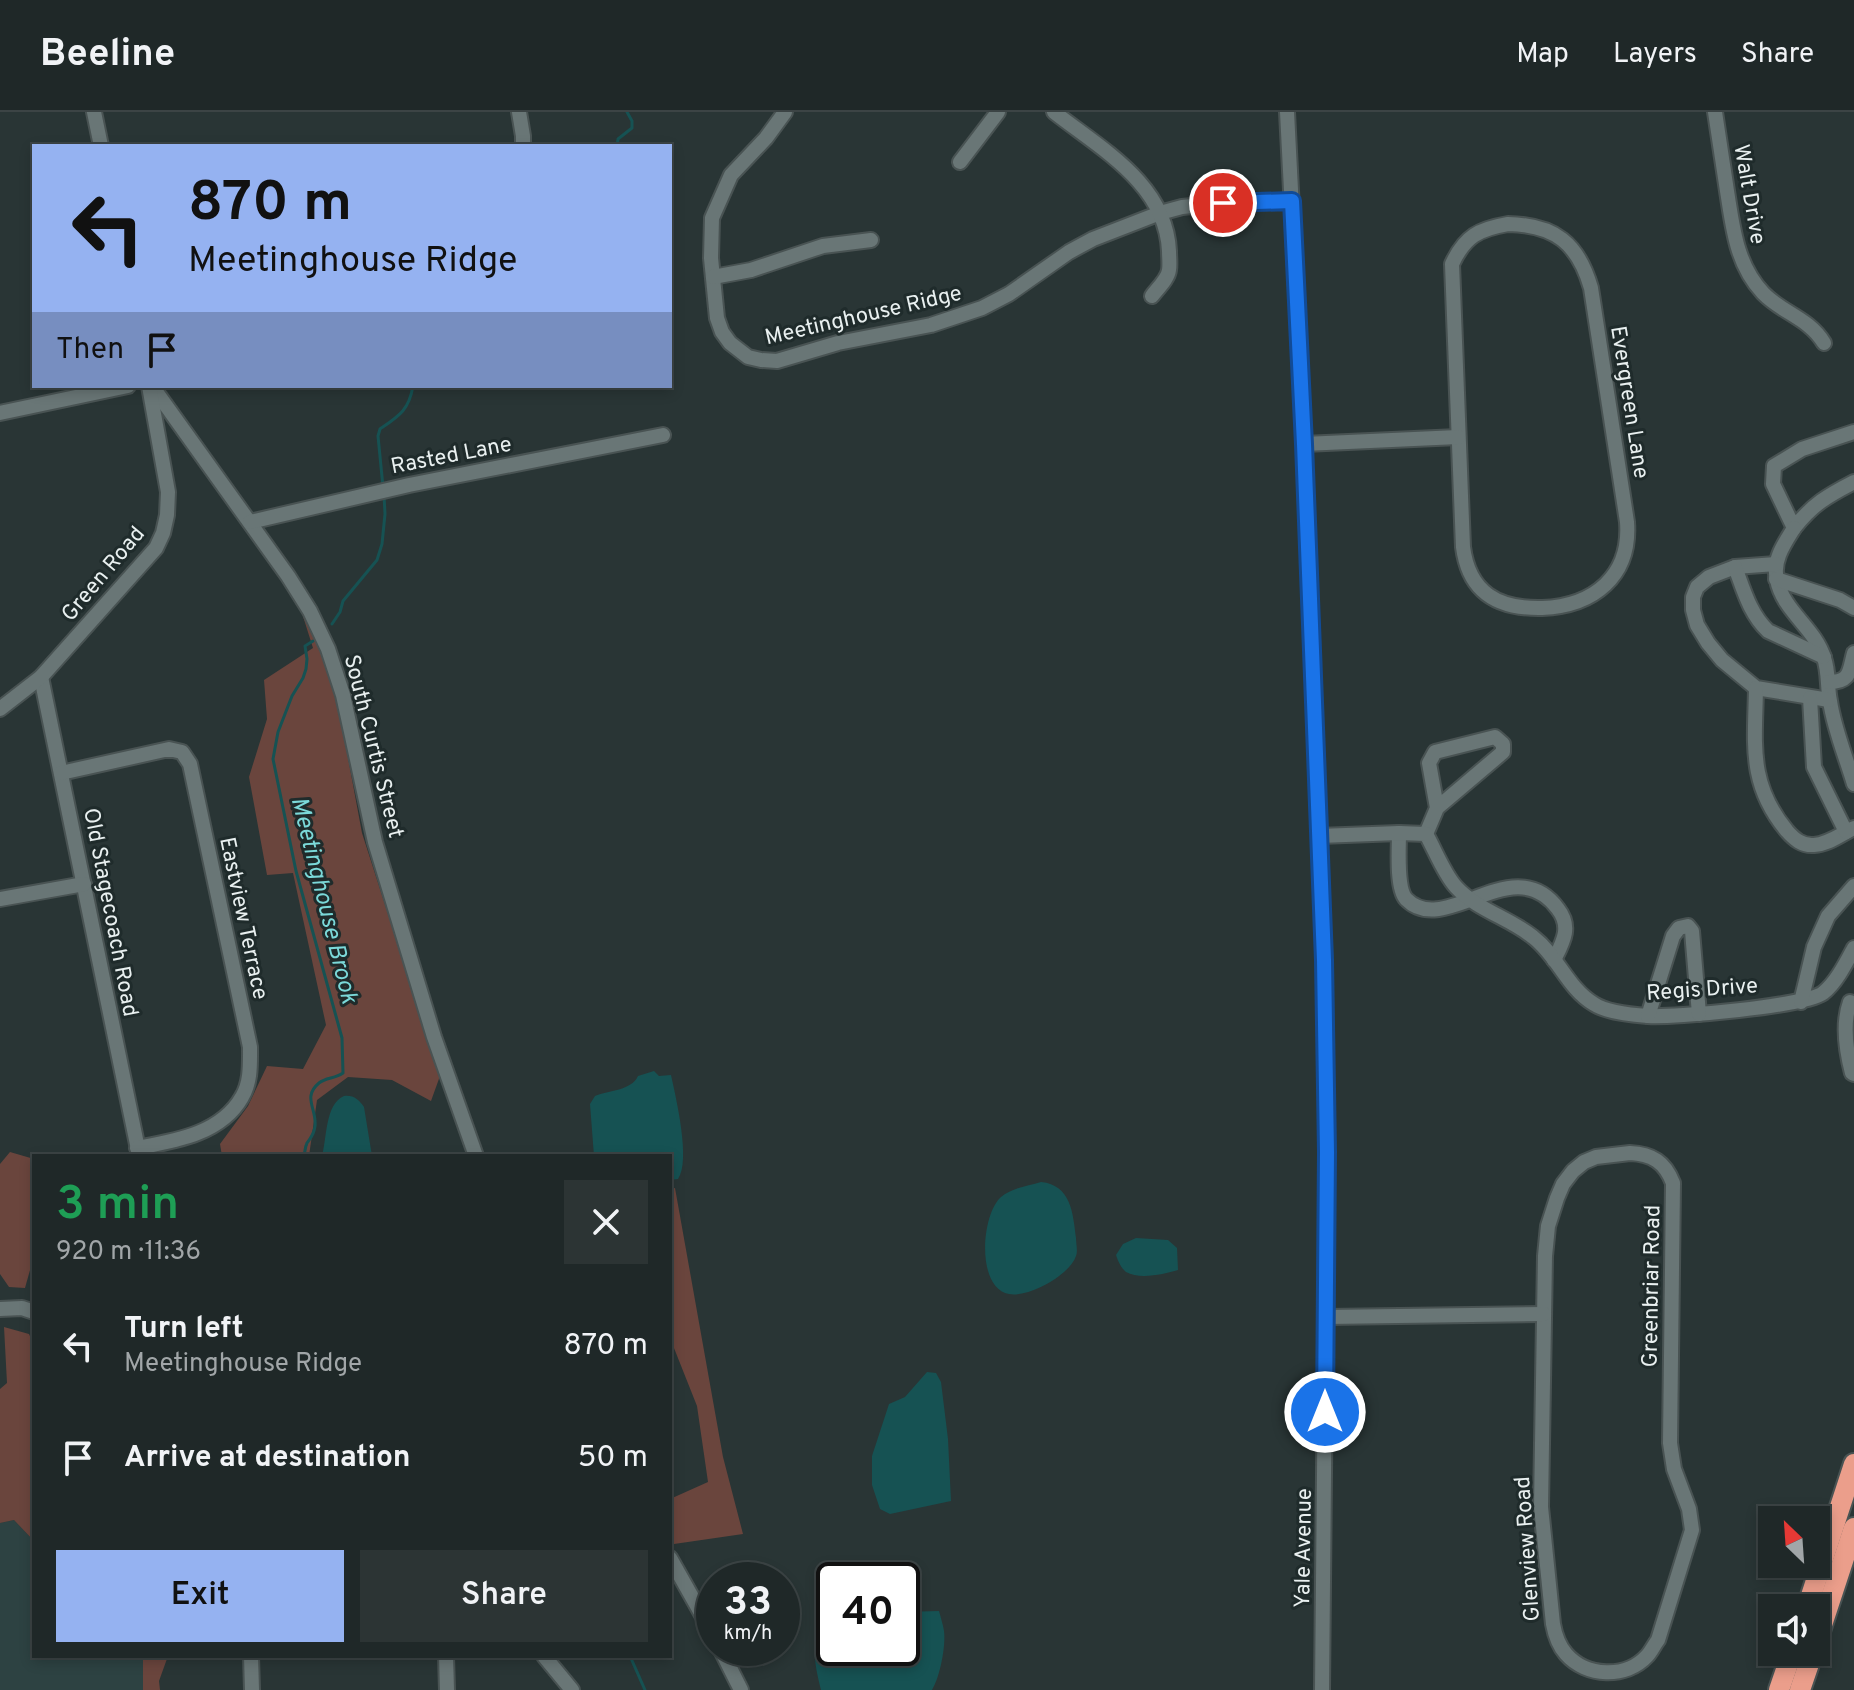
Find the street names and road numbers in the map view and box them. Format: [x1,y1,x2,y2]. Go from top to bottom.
street label: Walt Drive [1726,142,1771,246]
street label: Meetinghouse Ridge [762,281,965,352]
street label: Evergreen Lane [1603,324,1654,481]
street label: Rasted Lane [389,432,514,481]
street label: Green Road [56,522,152,628]
street label: South Curtis Street [337,652,408,841]
street label: Old Stagecoach Road [76,806,143,1019]
street label: Eastview Terrace [212,835,273,1002]
street label: Regis Drive [1645,973,1759,1008]
street label: Greenbriar Road [1638,1205,1667,1368]
street label: Glenview Road [1510,1475,1547,1622]
street label: Yale Avenue [1290,1488,1319,1608]

